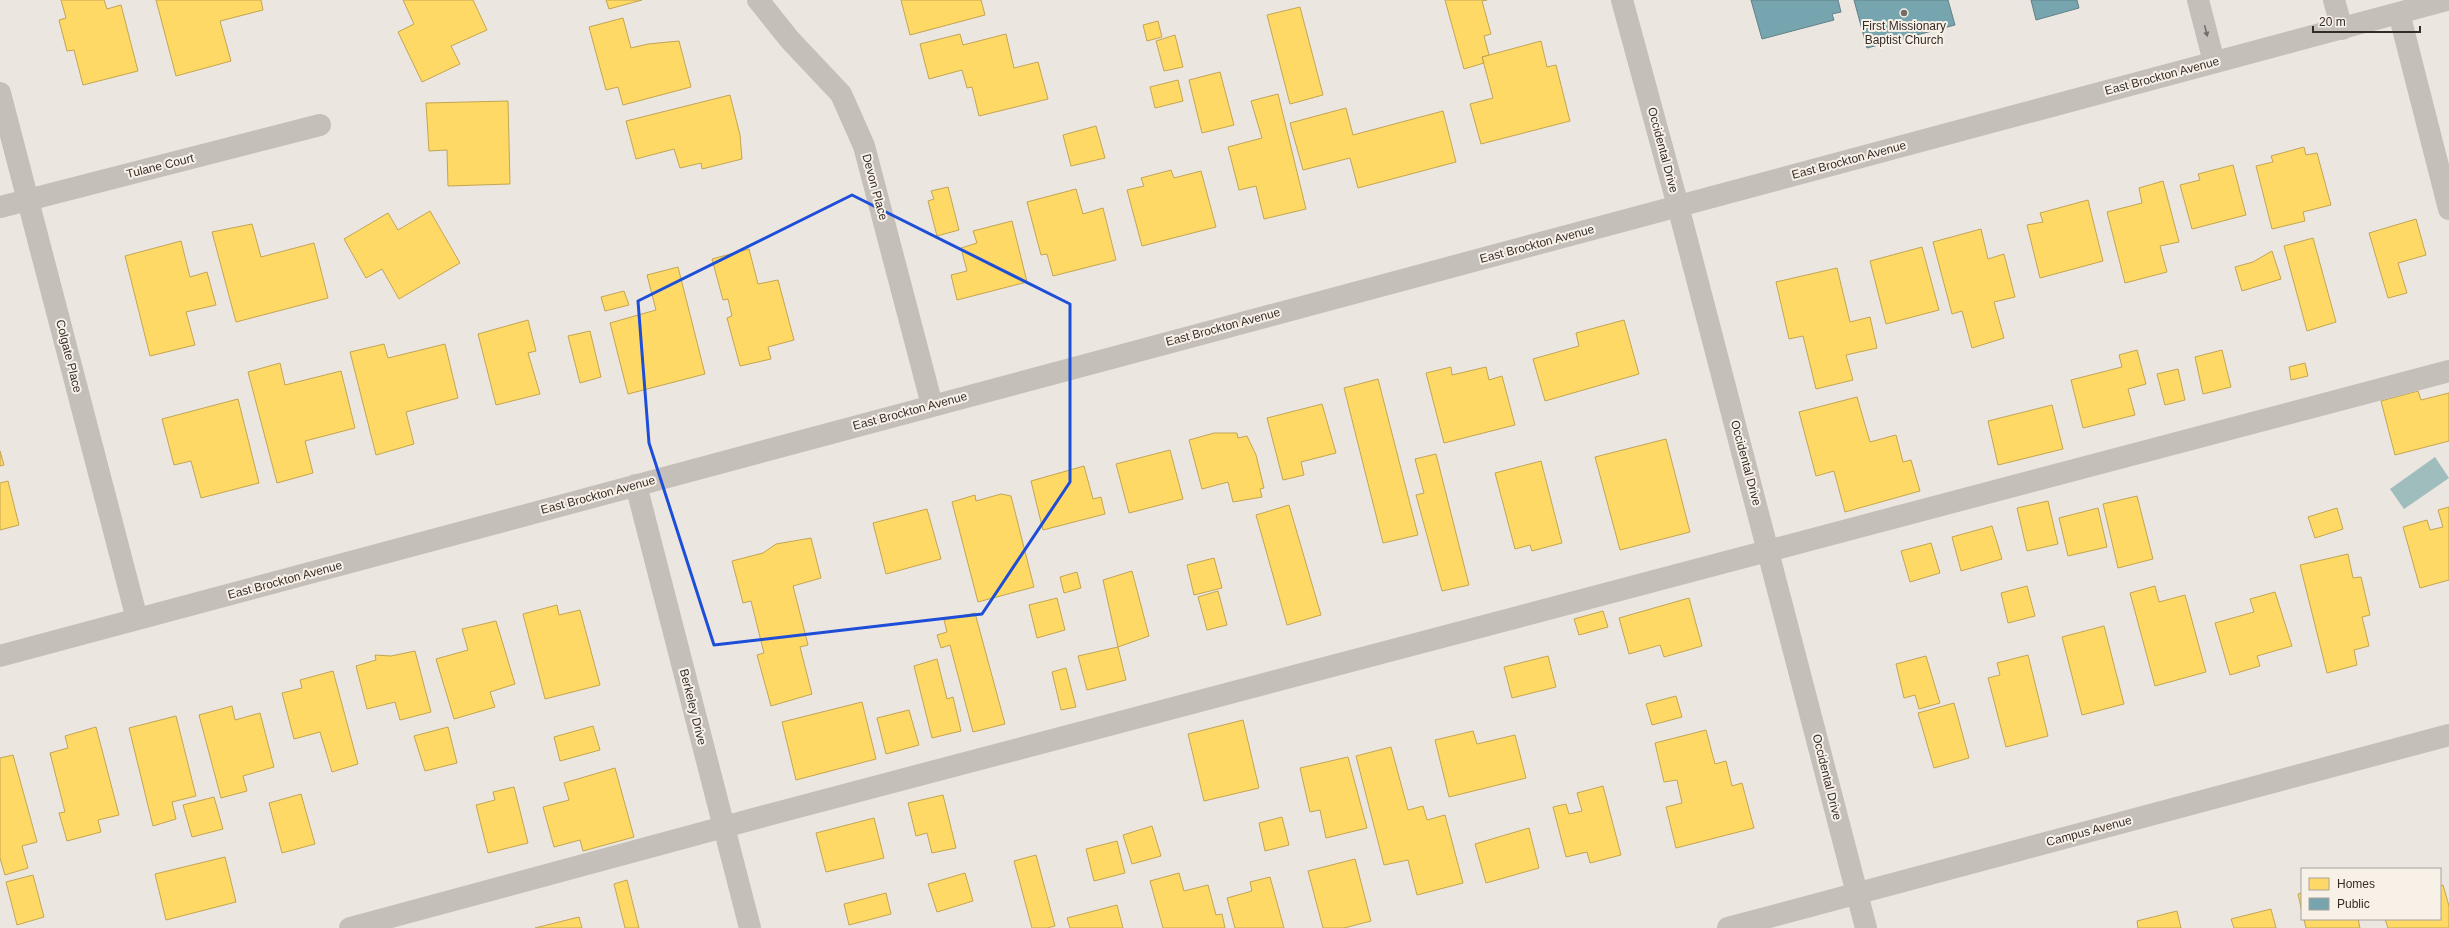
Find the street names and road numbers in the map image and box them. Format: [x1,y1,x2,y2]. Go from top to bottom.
street label: East Brockton Avenue [2103,54,2221,98]
street label: Occidental Drive [1645,106,1681,195]
street label: East Brockton Avenue [1790,138,1908,182]
street label: Tulane Court [125,151,196,181]
street label: Devon Place [859,152,891,222]
street label: East Brockton Avenue [1478,222,1596,266]
street label: East Brockton Avenue [1164,305,1282,349]
street label: Colgate Place [53,318,85,394]
street label: East Brockton Avenue [851,389,969,433]
street label: Occidental Drive [1728,419,1764,508]
street label: East Brockton Avenue [539,473,657,517]
street label: East Brockton Avenue [226,558,344,602]
street label: Berkeley Drive [677,667,709,747]
street label: Occidental Drive [1810,733,1845,822]
street label: Campus Avenue [2045,813,2134,849]

